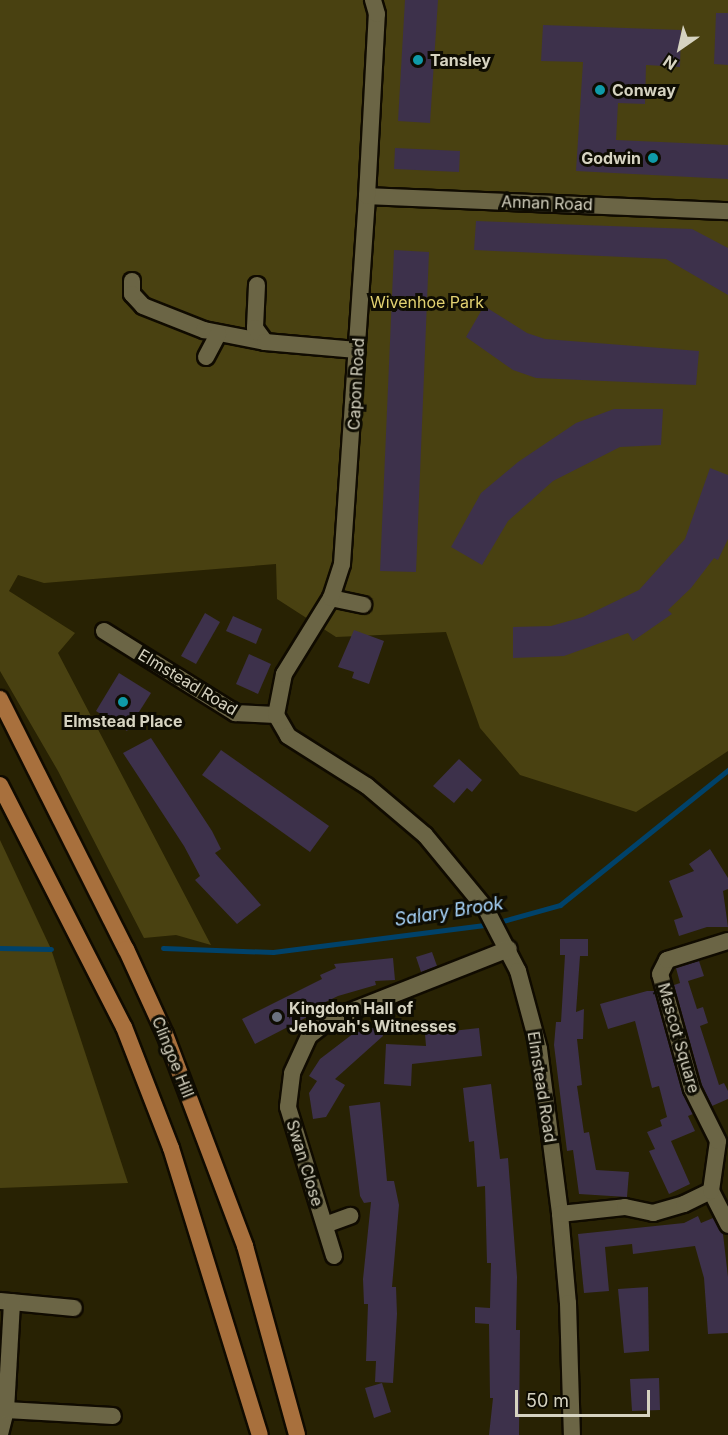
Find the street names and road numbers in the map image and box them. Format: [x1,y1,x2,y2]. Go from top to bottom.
street label: Annan Road [501,192,593,214]
street label: Capon Road [344,337,368,431]
street label: Elmstead Road [135,645,241,719]
street label: Mascot Square [654,981,704,1095]
street label: Clingoe Hill [148,1014,198,1100]
street label: Elmstead Road [524,1030,560,1144]
street label: Swan Close [283,1118,327,1208]

